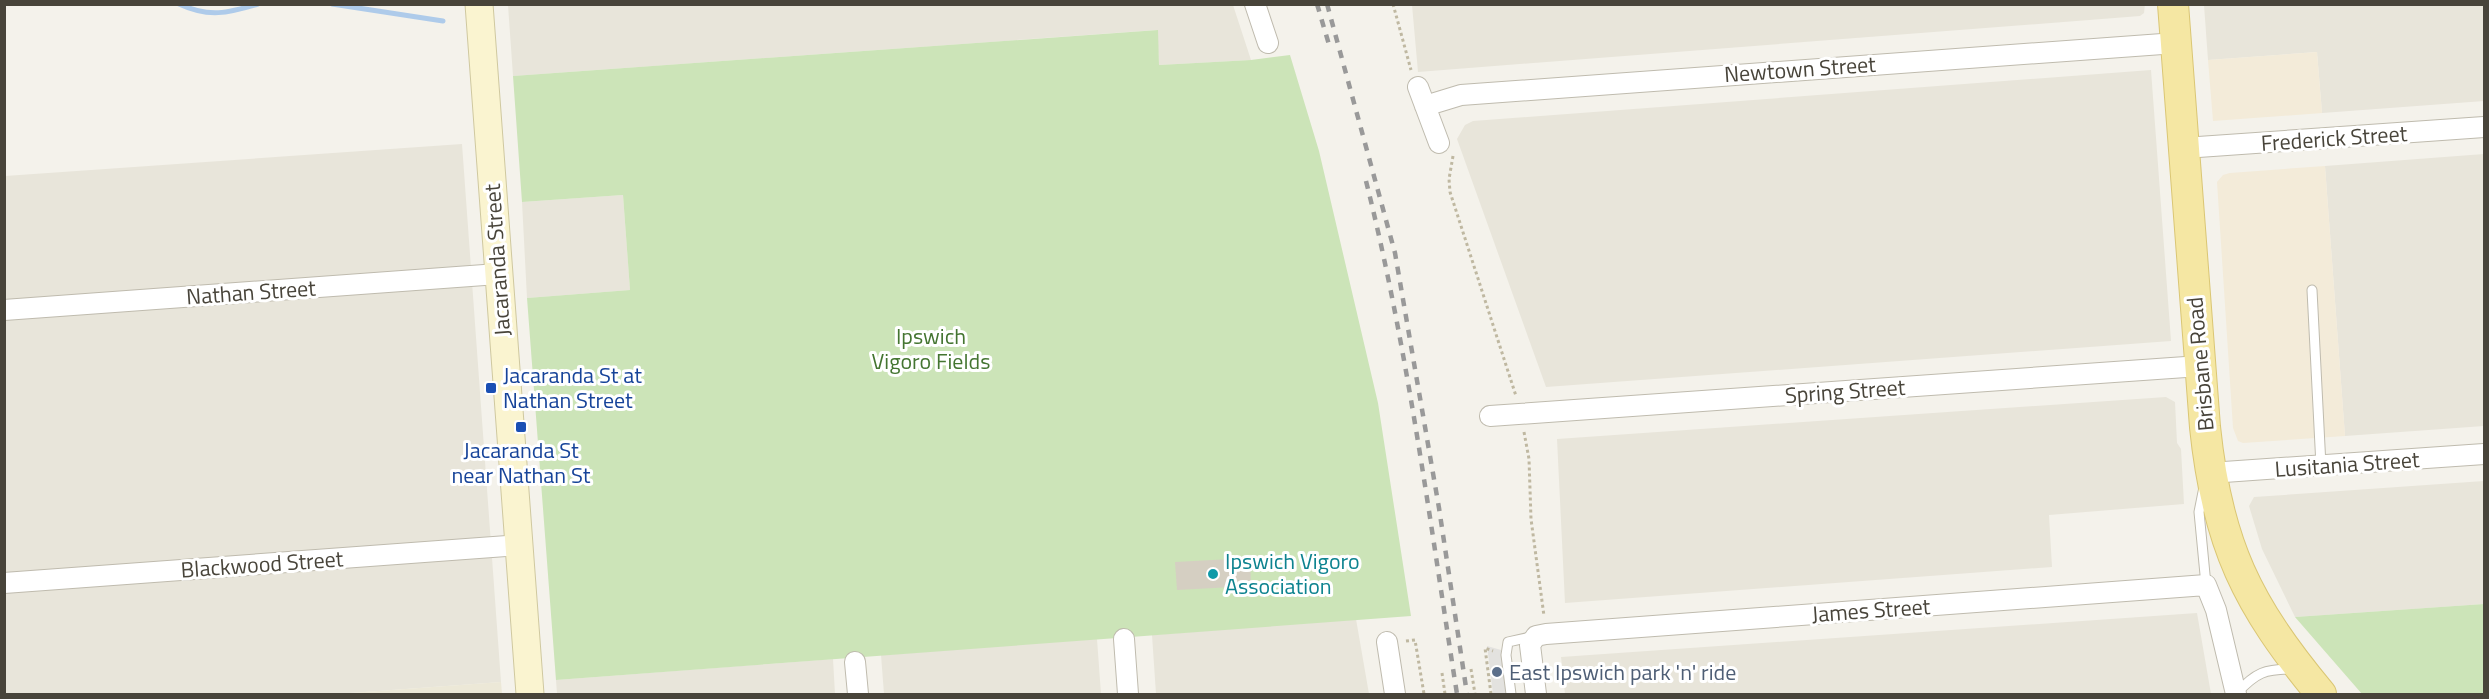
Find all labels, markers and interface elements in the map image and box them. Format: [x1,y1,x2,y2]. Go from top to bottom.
street label: Newtown Street [1723,47,1877,91]
street label: Frederick Street [2260,116,2409,160]
street label: Jacaranda Street [475,182,519,337]
street label: Nathan Street [185,270,317,313]
street label: Brisbane Road [2177,296,2223,432]
park label: Ipswich Vigoro Fields [872,319,990,378]
place label: Jacaranda St at Nathan Street [503,358,642,417]
street label: Spring Street [1784,370,1907,412]
marker: Jacaranda St at Nathan Street [484,381,498,395]
marker: Jacaranda St near Nathan St [514,420,528,434]
place label: Jacaranda St near Nathan St [452,433,591,492]
street label: Lusitania Street [2273,442,2421,486]
street label: Blackwood Street [180,541,345,587]
place label: Ipswich Vigoro Association [1225,544,1360,603]
marker: Ipswich Vigoro Association [1206,567,1220,581]
street label: James Street [1811,589,1932,631]
place label: East Ipswich park 'n' ride [1509,655,1736,689]
marker: East Ipswich park 'n' ride [1490,665,1504,679]

